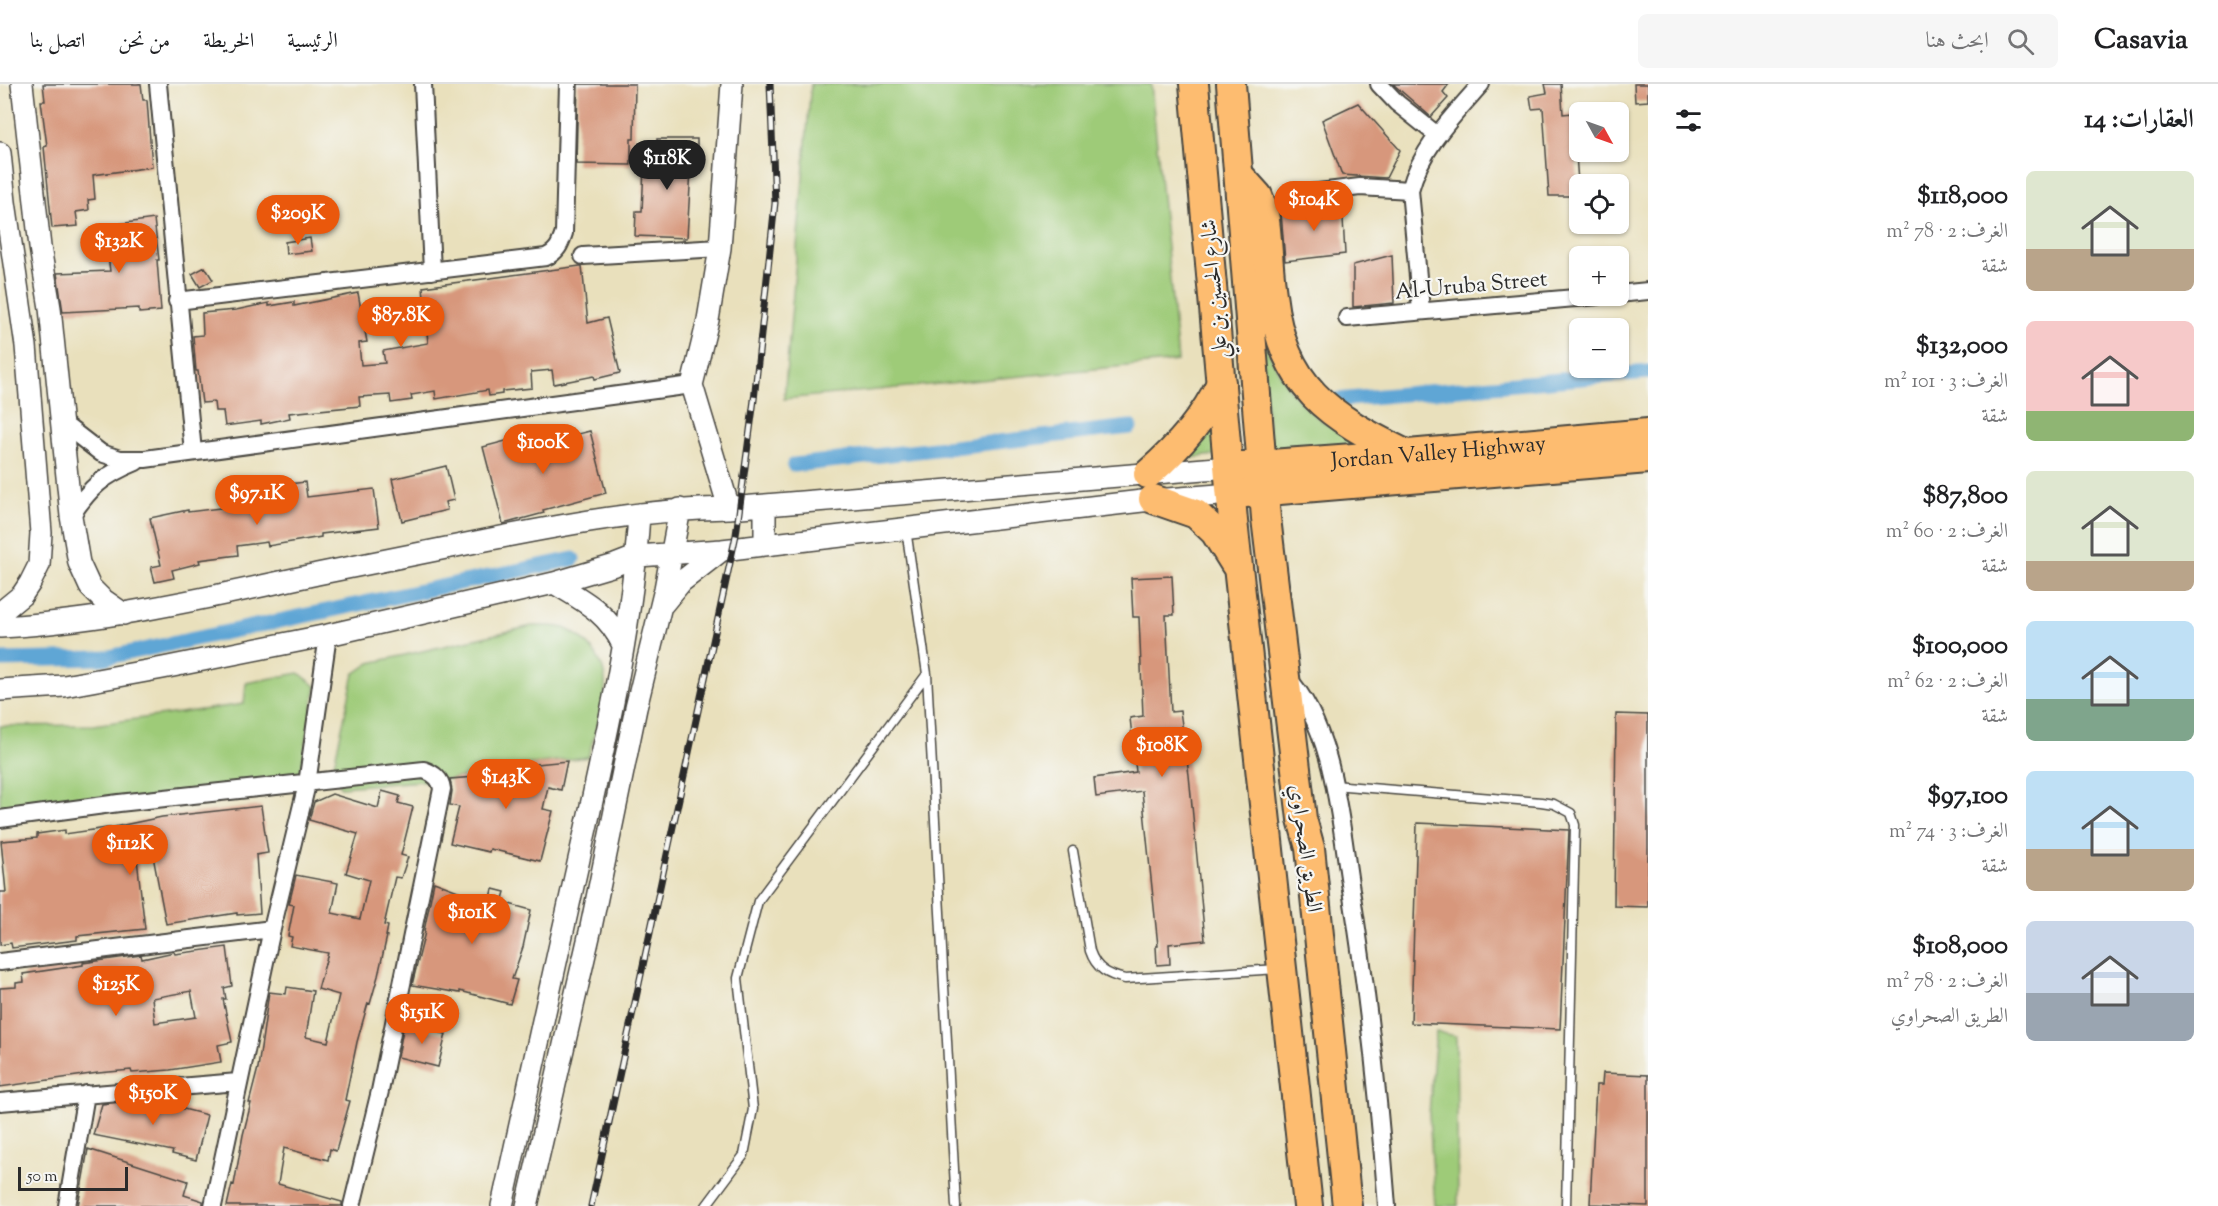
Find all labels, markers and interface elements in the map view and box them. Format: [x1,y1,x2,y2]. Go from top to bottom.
search box [1638,14,2058,68]
text: Casavia [2094,21,2188,61]
icon: search [2004,25,2037,58]
text: ابحث هنا [1926,26,1989,58]
text: اتصل بنا [30,27,85,57]
text: من نحن [118,27,170,57]
text: الخريطة [203,27,254,57]
text: الرئيسية [287,27,338,57]
north arrow [1569,102,1629,162]
map controls [1569,102,1629,378]
text: العقارات: 14 [2084,102,2194,139]
icon: filters [1672,104,1705,137]
pin: $118K [625,140,709,191]
text: $118K [643,145,691,174]
button: locate [1569,174,1629,234]
text: $118,000 [1917,178,2008,215]
pin: $104K [1272,181,1356,232]
text: $104K [1288,186,1340,215]
pin: $209K [256,195,340,246]
icon: home [2074,195,2146,267]
text: $209K [271,200,325,229]
street label: شارع الحسين بن علي [1194,217,1241,360]
text: الغرف: 2 · 78 m² [1886,218,2008,247]
pin: $132K [77,223,161,274]
text: $132K [94,228,144,257]
button: + [1569,246,1629,306]
text: شقة [1982,253,2008,282]
street label: Al-Uruba Street [1394,264,1549,310]
pin: $87.8K [352,297,450,348]
text: $87.8K [371,302,431,331]
button: − [1569,318,1629,378]
text: $132,000 [1916,328,2008,365]
icon: home [2074,345,2146,417]
text: الغرف: 3 · 101 m² [1884,368,2008,397]
text: شقة [1982,403,2008,432]
pin: $100K [501,424,585,475]
text: $100K [517,429,569,458]
street label: Jordan Valley Highway [1329,429,1548,479]
pin: $97.1K [208,475,306,526]
text: $87,800 [1922,478,2008,515]
text: $97.1K [229,480,285,509]
icon: home [2074,495,2146,567]
text: الغرف: 2 · 60 m² [1886,518,2008,547]
text: شقة [1982,553,2008,582]
text: $100,000 [1912,628,2008,665]
icon: home [2074,645,2146,717]
text: الغرف: 2 · 62 m² [1887,668,2008,697]
text: شقة [1982,703,2008,732]
pin: $108K [1120,727,1204,778]
text: $108K [1136,732,1188,761]
pin: $143K [464,759,548,810]
text: $143K [481,764,531,793]
text: $97,100 [1927,778,2008,815]
street label: الطريق الصحراوي [1279,782,1329,915]
icon: home [2074,795,2146,867]
text: الغرف: 3 · 74 m² [1889,818,2008,847]
pin: $112K [88,825,172,876]
text: $112K [106,830,154,859]
text: شقة [1982,853,2008,882]
pin: $101K [430,894,514,945]
text: $101K [448,899,496,928]
text: $108,000 [1912,928,2008,965]
icon: home [2074,945,2146,1017]
pin: $125K [74,966,158,1017]
text: الغرف: 2 · 78 m² [1886,968,2008,997]
text: $125K [92,971,140,1000]
pin: $151K [380,994,464,1045]
text: $151K [399,999,445,1028]
text: الطريق الصحراوي [1891,1003,2008,1032]
pin: $150K [111,1075,195,1126]
text: $150K [128,1080,178,1109]
scale bar [18,1164,128,1192]
text: 50 m [27,1166,58,1189]

